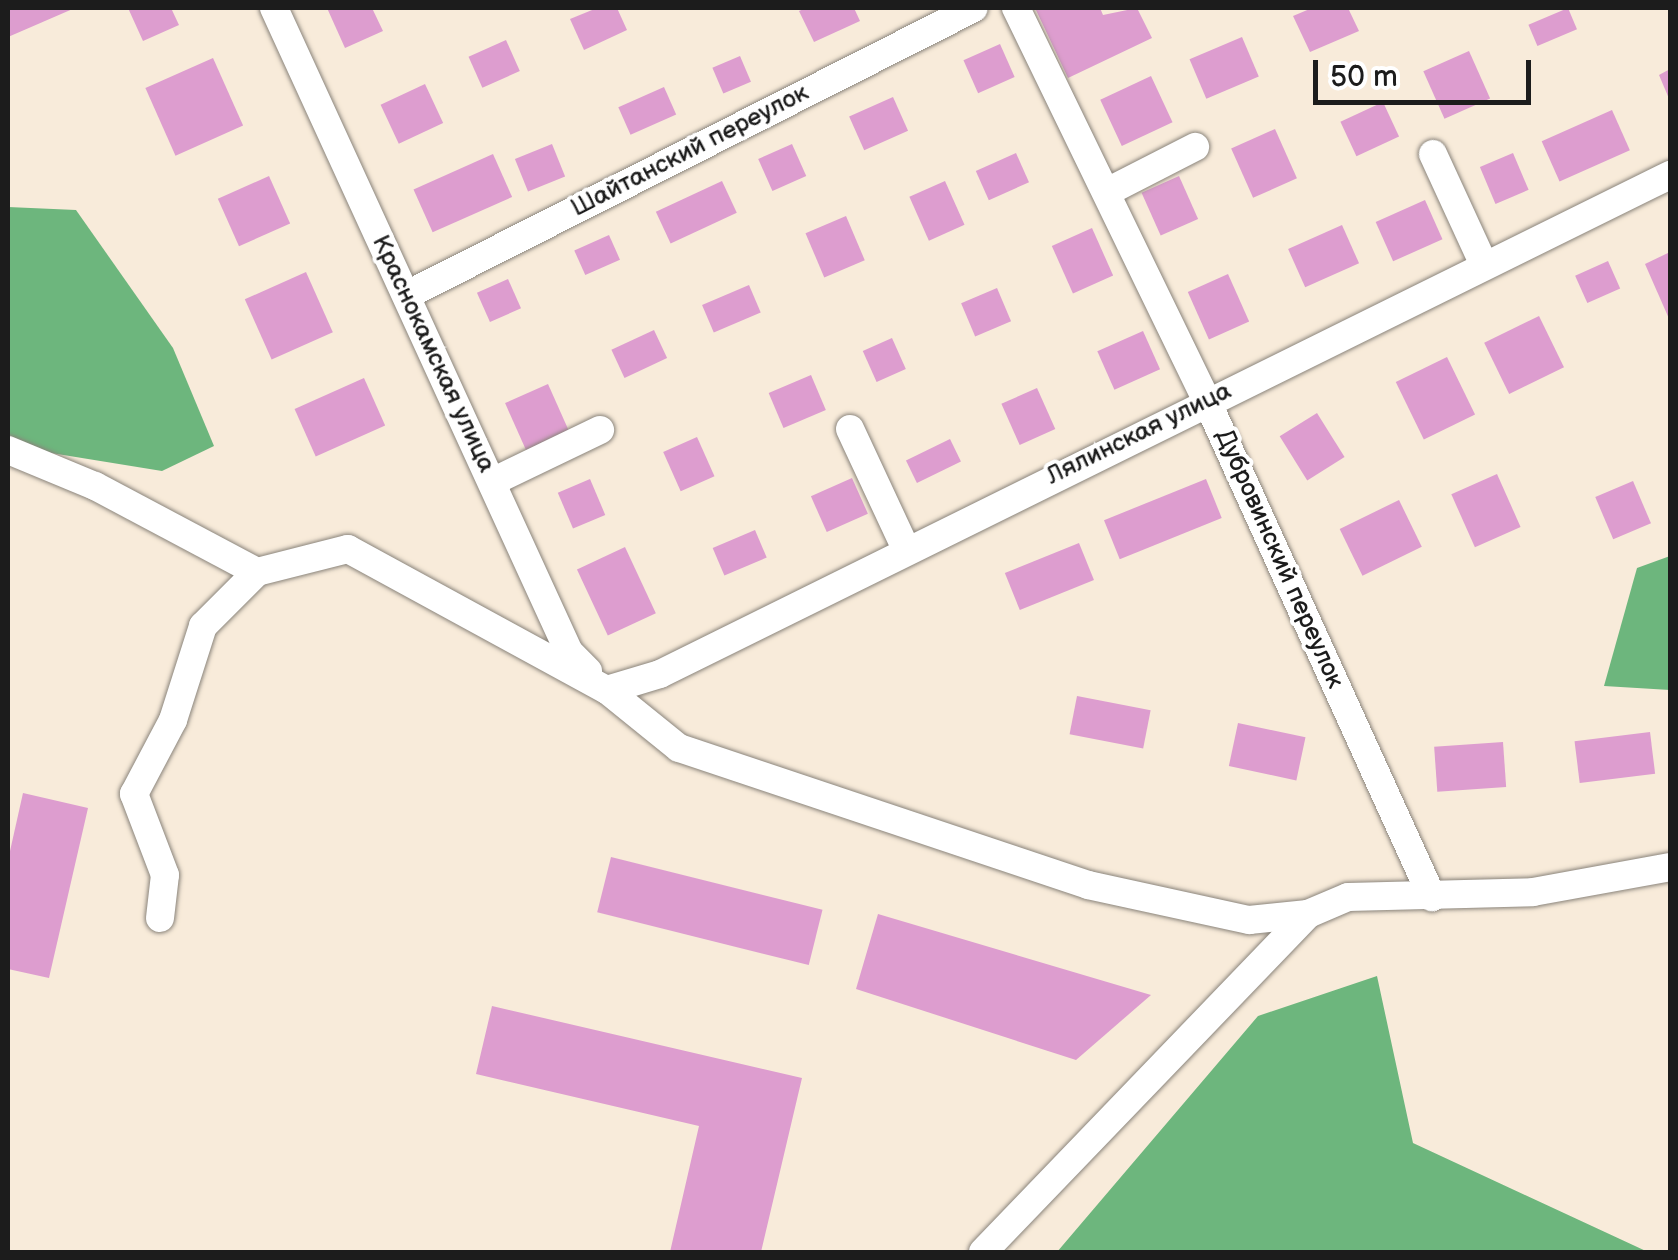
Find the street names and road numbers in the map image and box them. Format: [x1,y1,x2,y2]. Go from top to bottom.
street label: Шайтанский переулок [566,78,814,224]
street label: Краснокамская улица [365,231,501,477]
street label: Лялинская улица [1042,376,1236,492]
street label: Дубровинский переулок [1208,425,1350,693]

